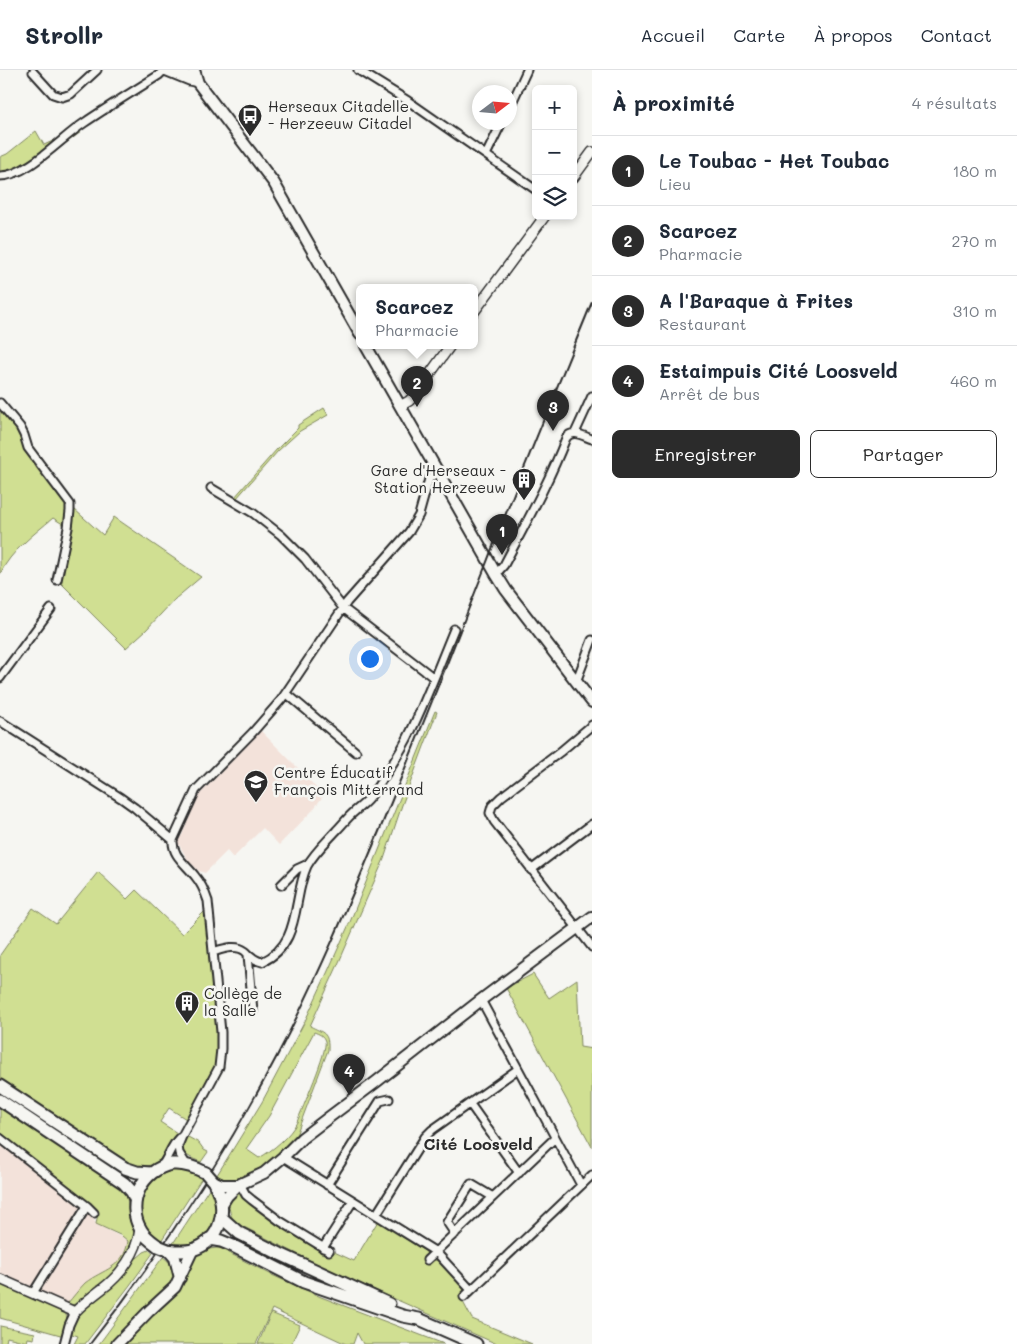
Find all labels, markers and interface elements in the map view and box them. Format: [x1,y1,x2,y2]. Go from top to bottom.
text: Strollr [25,19,103,50]
text: Accueil [640,23,705,47]
text: Carte [733,23,785,47]
text: À propos [813,23,893,47]
text: Contact [921,23,992,47]
north arrow [472,85,517,130]
map controls [532,85,577,220]
button: + [532,85,577,130]
text: À proximité [612,89,735,116]
text: 4 résultats [912,92,997,113]
place label: Herseaux Citadelle - Herzeeuw Citadel [268,96,412,133]
bus stop icon: Herseaux Citadelle - Herzeeuw Citadel [237,103,263,137]
button: − [532,130,577,175]
text: Le Toubac - Het Toubac [659,148,889,173]
text: 1 [624,160,632,181]
text: 180 m [952,160,997,181]
text: Lieu [659,173,691,194]
button: layers [532,175,577,220]
text: Scarcez [659,218,737,243]
text: 2 [624,230,632,251]
text: 270 m [951,230,997,251]
text: Pharmacie [659,243,743,264]
popup [356,284,478,349]
text: A l'Baraque à Frites [659,288,853,313]
text: Scarcez [375,294,453,319]
text: 3 [623,300,633,321]
text: 310 m [953,300,997,321]
text: Restaurant [659,313,747,334]
text: Pharmacie [375,319,459,340]
text: Estaimpuis Cité Loosveld [659,358,898,383]
pin: 2 [401,366,433,407]
text: 4 [623,370,633,391]
text: 460 m [950,370,997,391]
text: Arrêt de bus [659,383,760,404]
pin: 3 [537,390,569,431]
button: Enregistrer [612,430,800,478]
button: Partager [810,430,997,478]
place label: Gare d'Herseaux - Station Herzeeuw [371,460,506,497]
building icon: Gare d'Herseaux - Station Herzeeuw [511,467,537,501]
pin: 1 [486,514,518,555]
your location [357,646,383,672]
place label: Centre Éducatif François Mitterrand [274,762,423,799]
school or university icon: Centre Éducatif François Mitterrand [243,769,269,803]
place label: Collège de la Salle [204,983,282,1020]
building icon: Collège de la Salle [174,990,200,1024]
pin: 4 [333,1054,365,1095]
district label: Cité Loosveld [423,1133,533,1154]

